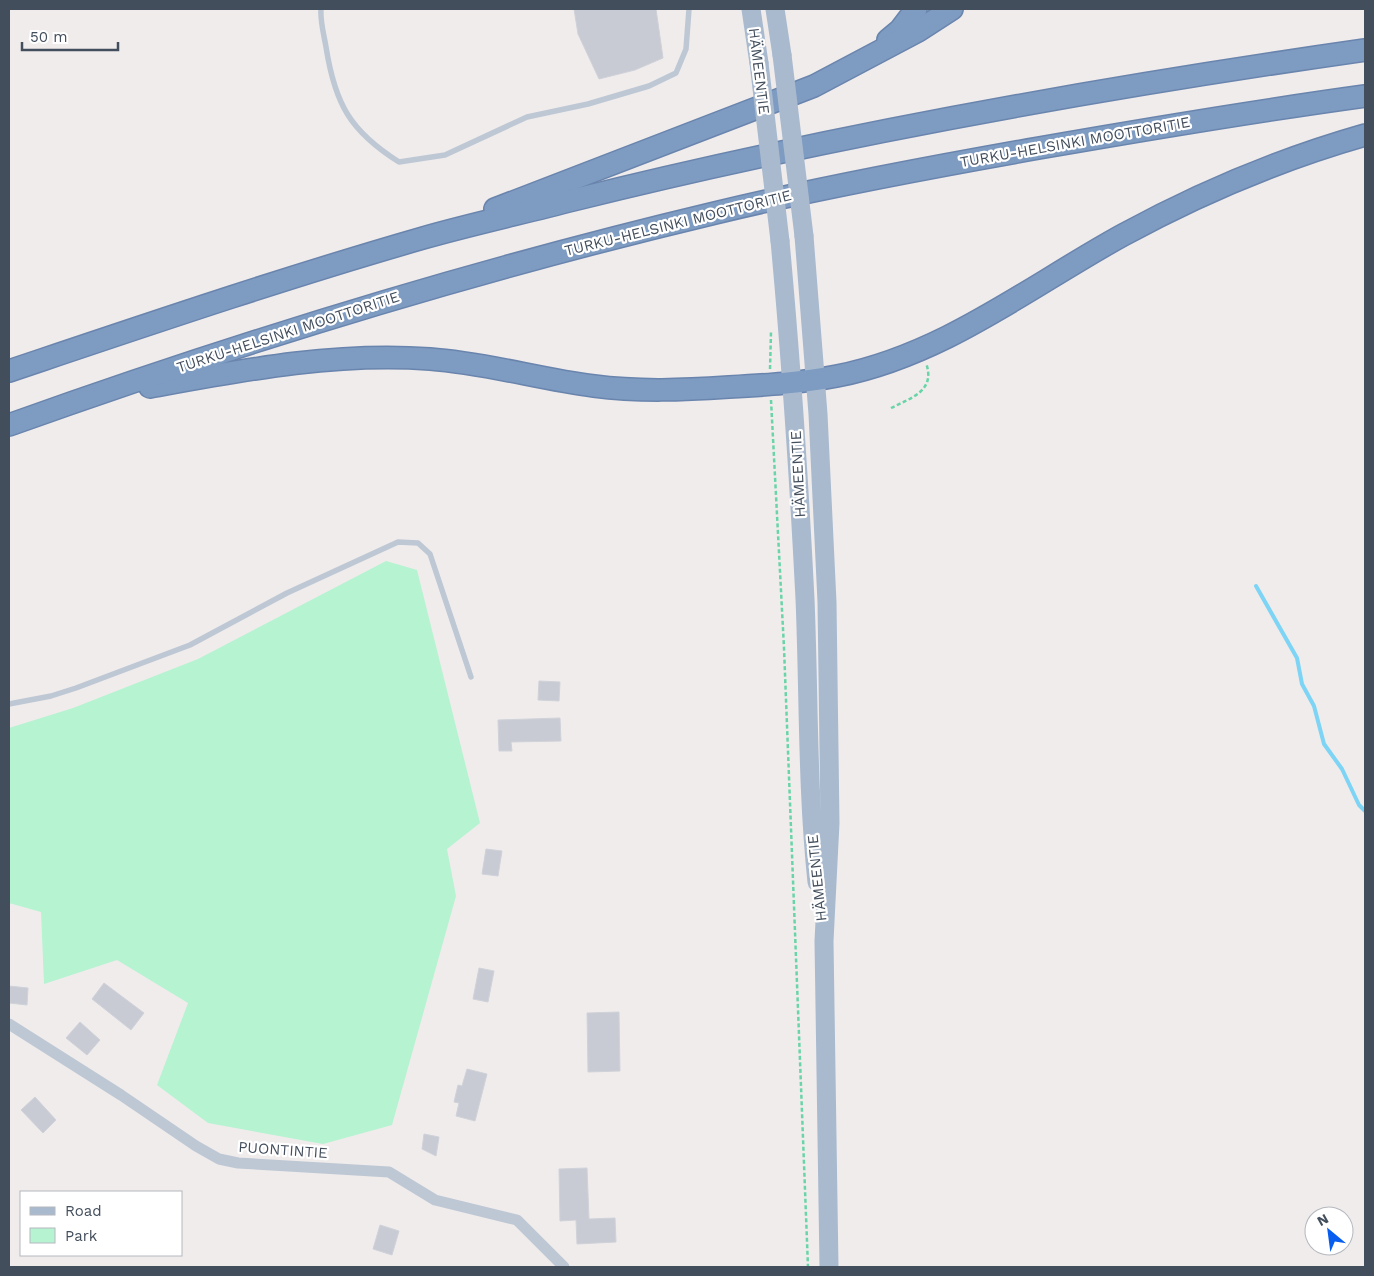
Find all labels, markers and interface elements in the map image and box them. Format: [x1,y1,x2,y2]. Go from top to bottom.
scale bar [22,20,119,52]
street label: HÄMEENTIE [745,27,773,115]
text: 50 m [30,28,67,46]
street label: TURKU-HELSINKI MOOTTORITIE [959,113,1191,171]
street label: TURKU-HELSINKI MOOTTORITIE [563,186,793,260]
street label: TURKU-HELSINKI MOOTTORITIE [174,287,402,377]
street label: HÄMEENTIE [787,430,809,518]
street label: HÄMEENTIE [804,834,830,922]
street label: PUONTINTIE [238,1138,328,1162]
legend [20,1191,182,1256]
text: Road [65,1202,102,1220]
north arrow [1304,1206,1354,1256]
text: N [1314,1210,1331,1229]
text: Park [65,1227,98,1245]

